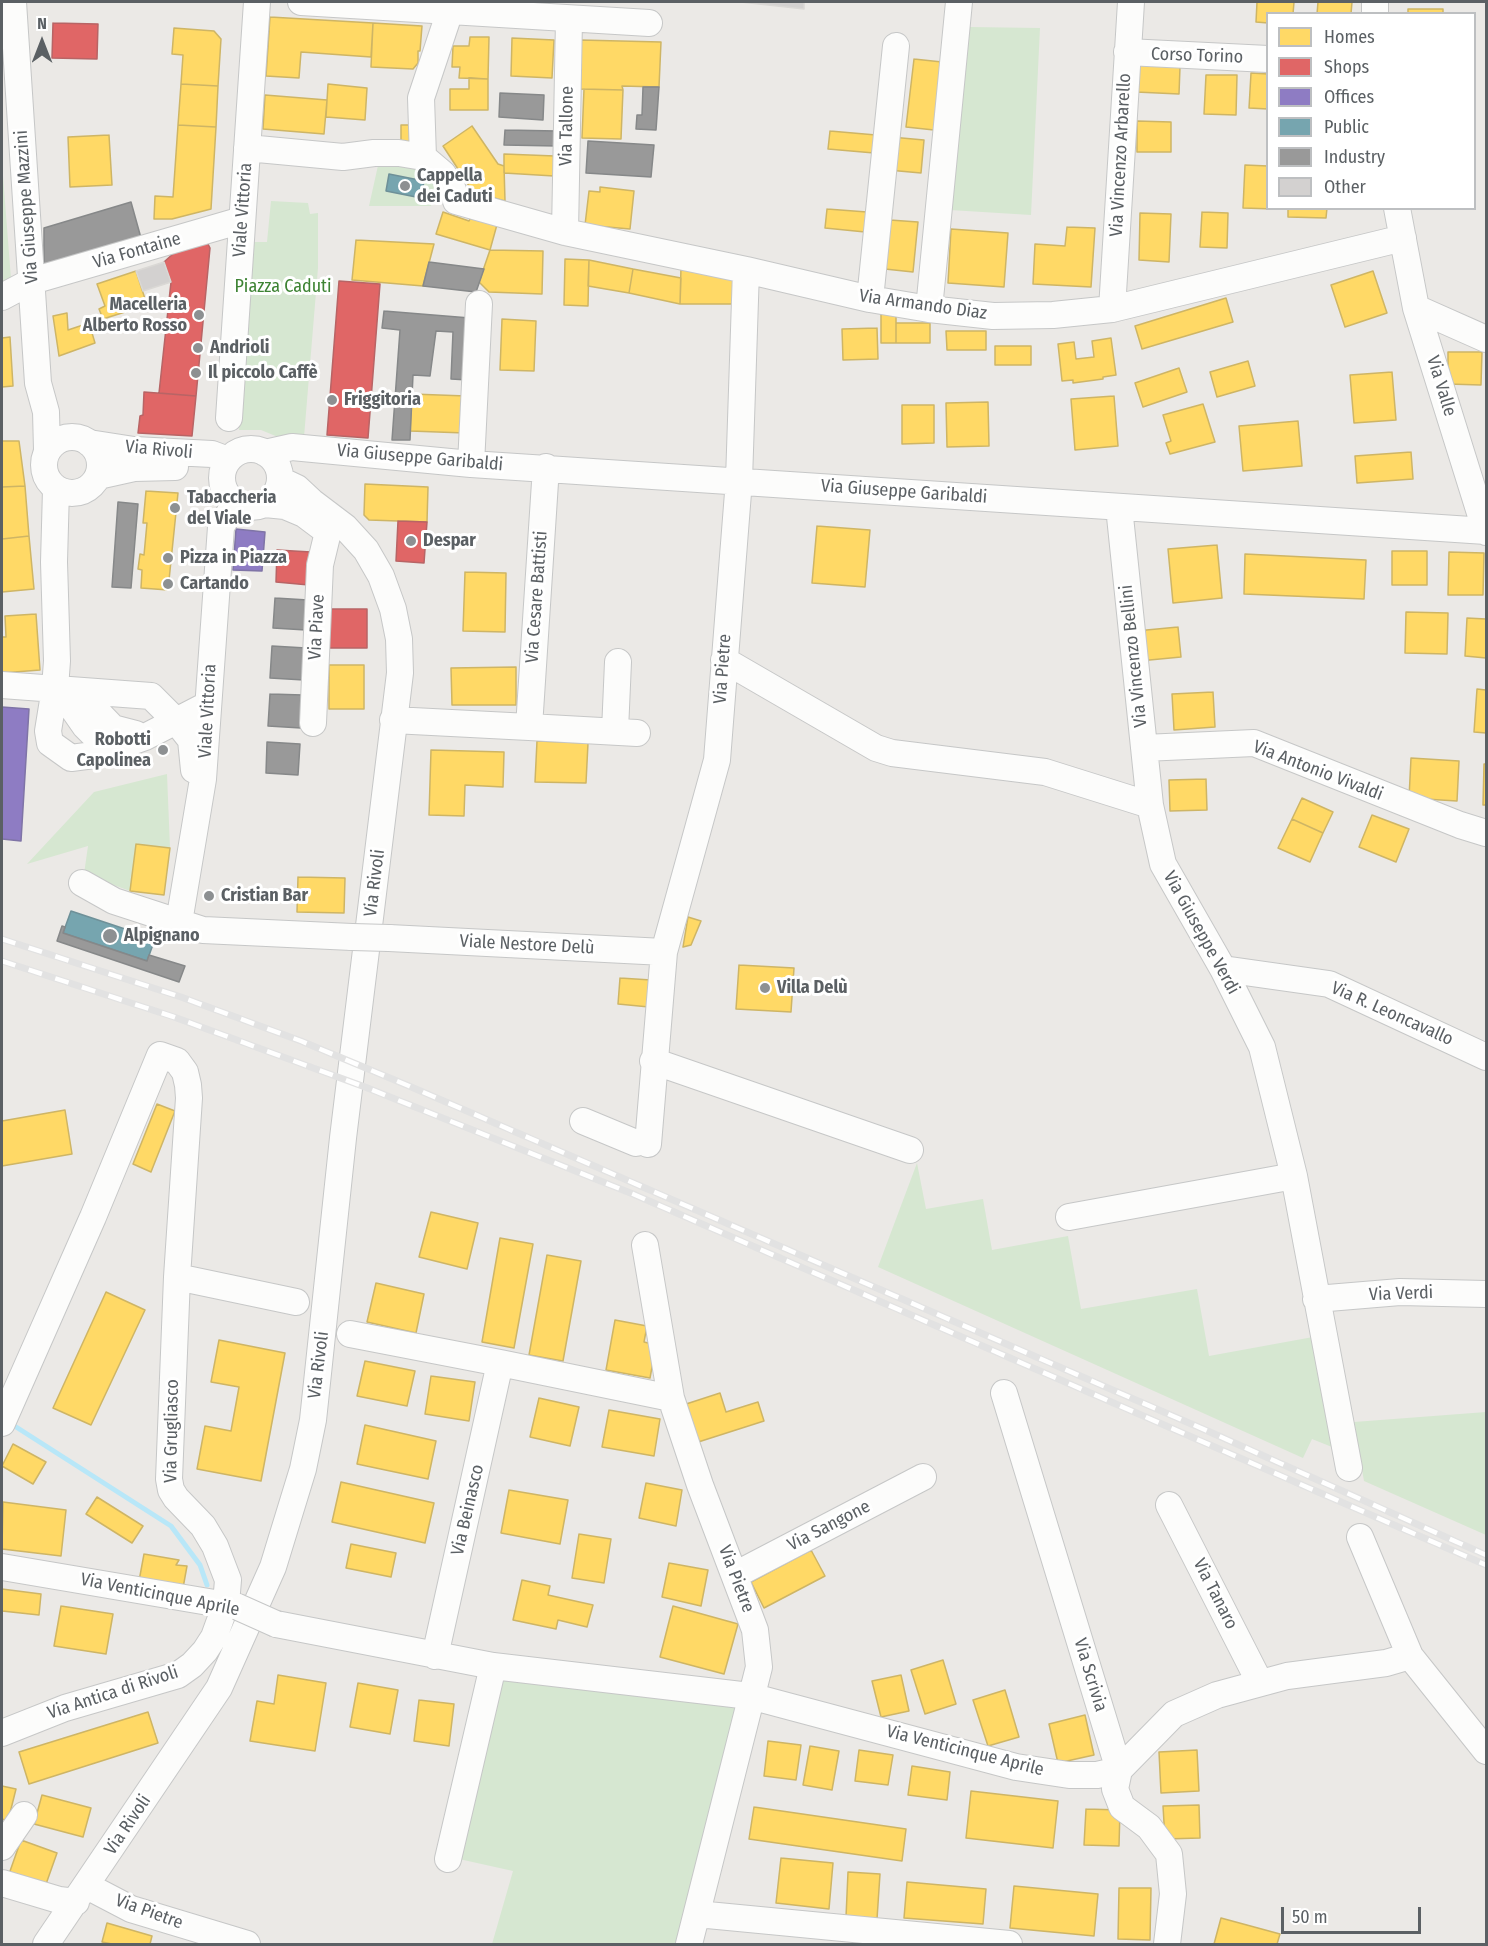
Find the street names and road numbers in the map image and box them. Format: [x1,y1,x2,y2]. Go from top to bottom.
street label: Corso Torino [1151,44,1243,68]
street label: Via Vincenzo Arbarello [1106,73,1136,237]
street label: Via Tallone [556,86,578,166]
street label: Via Giuseppe Mazzini [11,129,43,285]
street label: Viale Vittoria [229,162,257,258]
street label: Via Fontaine [91,228,183,274]
street label: Via Armando Diaz [858,285,988,325]
street label: Via Valle [1422,353,1460,419]
street label: Via Rivoli [124,436,194,464]
street label: Via Giuseppe Garibaldi [336,440,504,476]
street label: Via Giuseppe Garibaldi [820,475,988,509]
street label: Via Cesare Battisti [522,530,552,664]
street label: Via Vincenzo Bellini [1116,584,1152,728]
street label: Via Piave [304,593,330,661]
street label: Via Pietre [710,633,736,705]
street label: Viale Vittoria [195,663,221,759]
street label: Via Antonio Vivaldi [1250,736,1386,806]
street label: Via Rivoli [360,848,390,918]
street label: Via Giuseppe Verdi [1158,868,1244,998]
street label: Viale Nestore Delù [459,931,595,959]
street label: Via R. Leoncavallo [1328,977,1456,1051]
street label: Via Verdi [1368,1282,1434,1306]
street label: Via Rivoli [304,1330,334,1400]
street label: Via Grugliasco [160,1379,184,1483]
street label: Via Beinasco [447,1462,489,1558]
street label: Via Sangone [784,1496,874,1556]
street label: Via Pietre [713,1542,759,1616]
street label: Via Tanaro [1188,1555,1242,1633]
street label: Via Venticinque Aprile [79,1569,241,1621]
street label: Via Scrivia [1069,1636,1111,1714]
street label: Via Antica di Rivoli [45,1662,181,1724]
street label: Via Venticinque Aprile [884,1721,1046,1781]
street label: Via Rivoli [100,1791,156,1859]
street label: Via Pietre [112,1890,186,1934]

